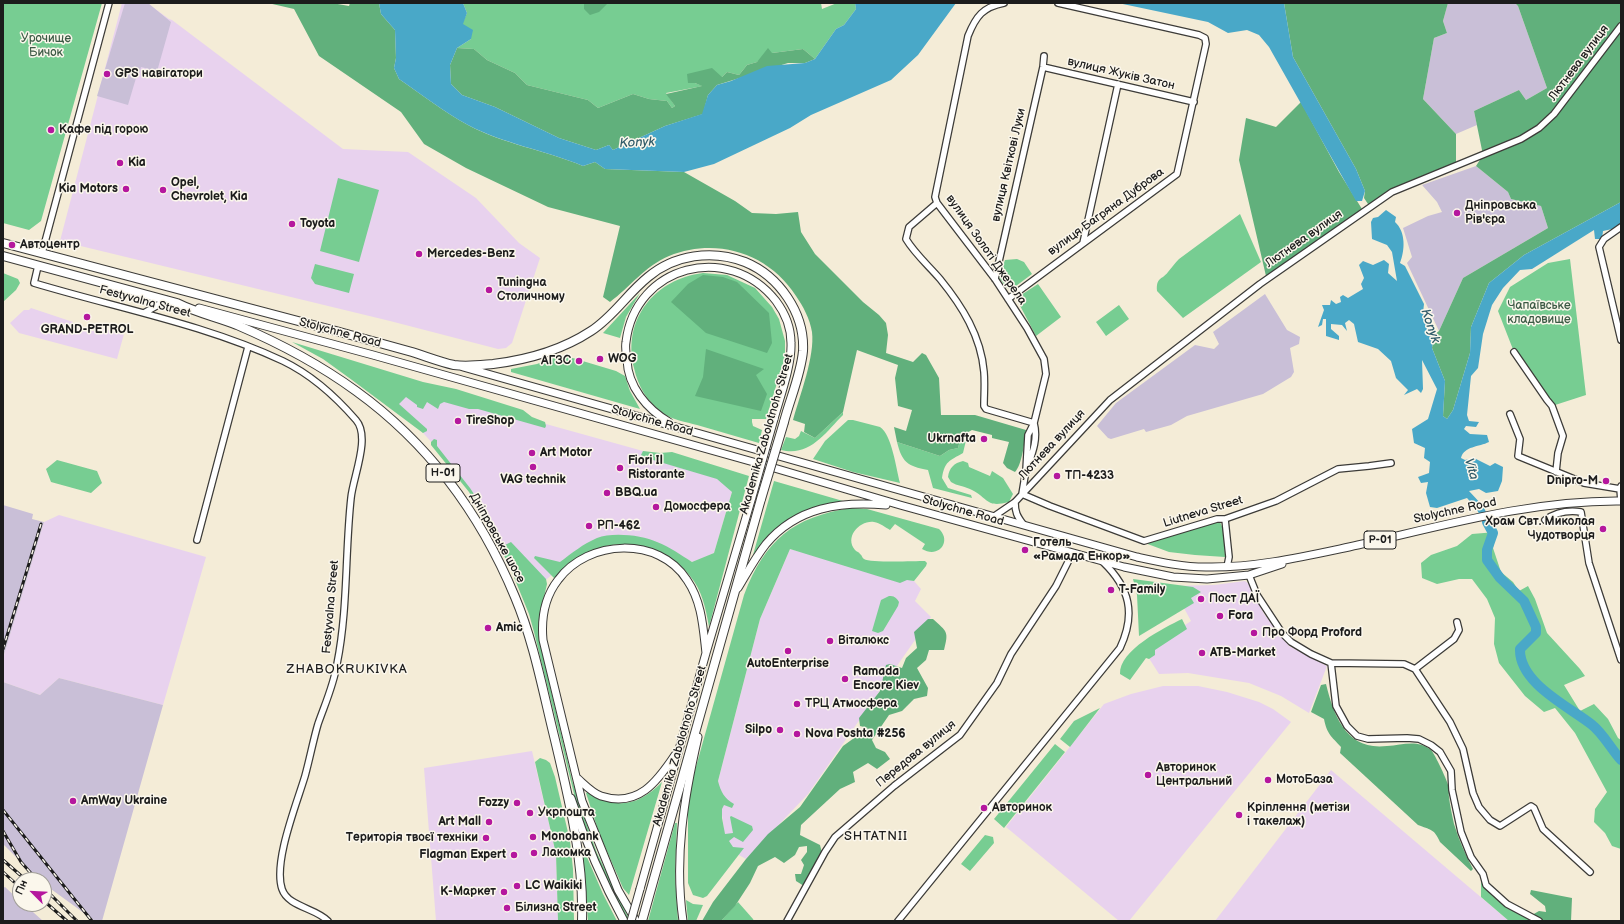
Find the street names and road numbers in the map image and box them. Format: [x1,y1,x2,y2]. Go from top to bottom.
street label: Лютнева вулиця [1546,22,1612,104]
street label: вулиця Жуків Затон [1066,55,1176,93]
street label: вулиця Квіткові Луки [989,107,1029,223]
street label: вулиця Багряна Дуброва [1045,165,1167,259]
street label: вулиця Золоті Джерела [943,192,1029,308]
street label: Лютнева вулиця [1263,207,1345,271]
street label: Festyvalna Street [98,283,192,321]
street label: Stolychne Road [297,315,383,351]
street label: Akademika Zabolotnoho Street [737,352,797,516]
street label: Stolychne Road [609,402,695,440]
street label: Лютнева вулиця [1016,407,1088,483]
road number: Н-01 [426,464,460,482]
street label: Дніпровське шосе [466,490,528,586]
street label: Stolychne Road [920,492,1006,530]
street label: Liutneva Street [1161,493,1245,531]
street label: Stolychne Road [1412,495,1498,527]
road number: Р-01 [1364,531,1396,549]
street label: Festyvalna Street [320,560,342,654]
street label: Akademika Zabolotnoho Street [650,664,710,828]
street label: Передова вулиця [873,717,959,791]

